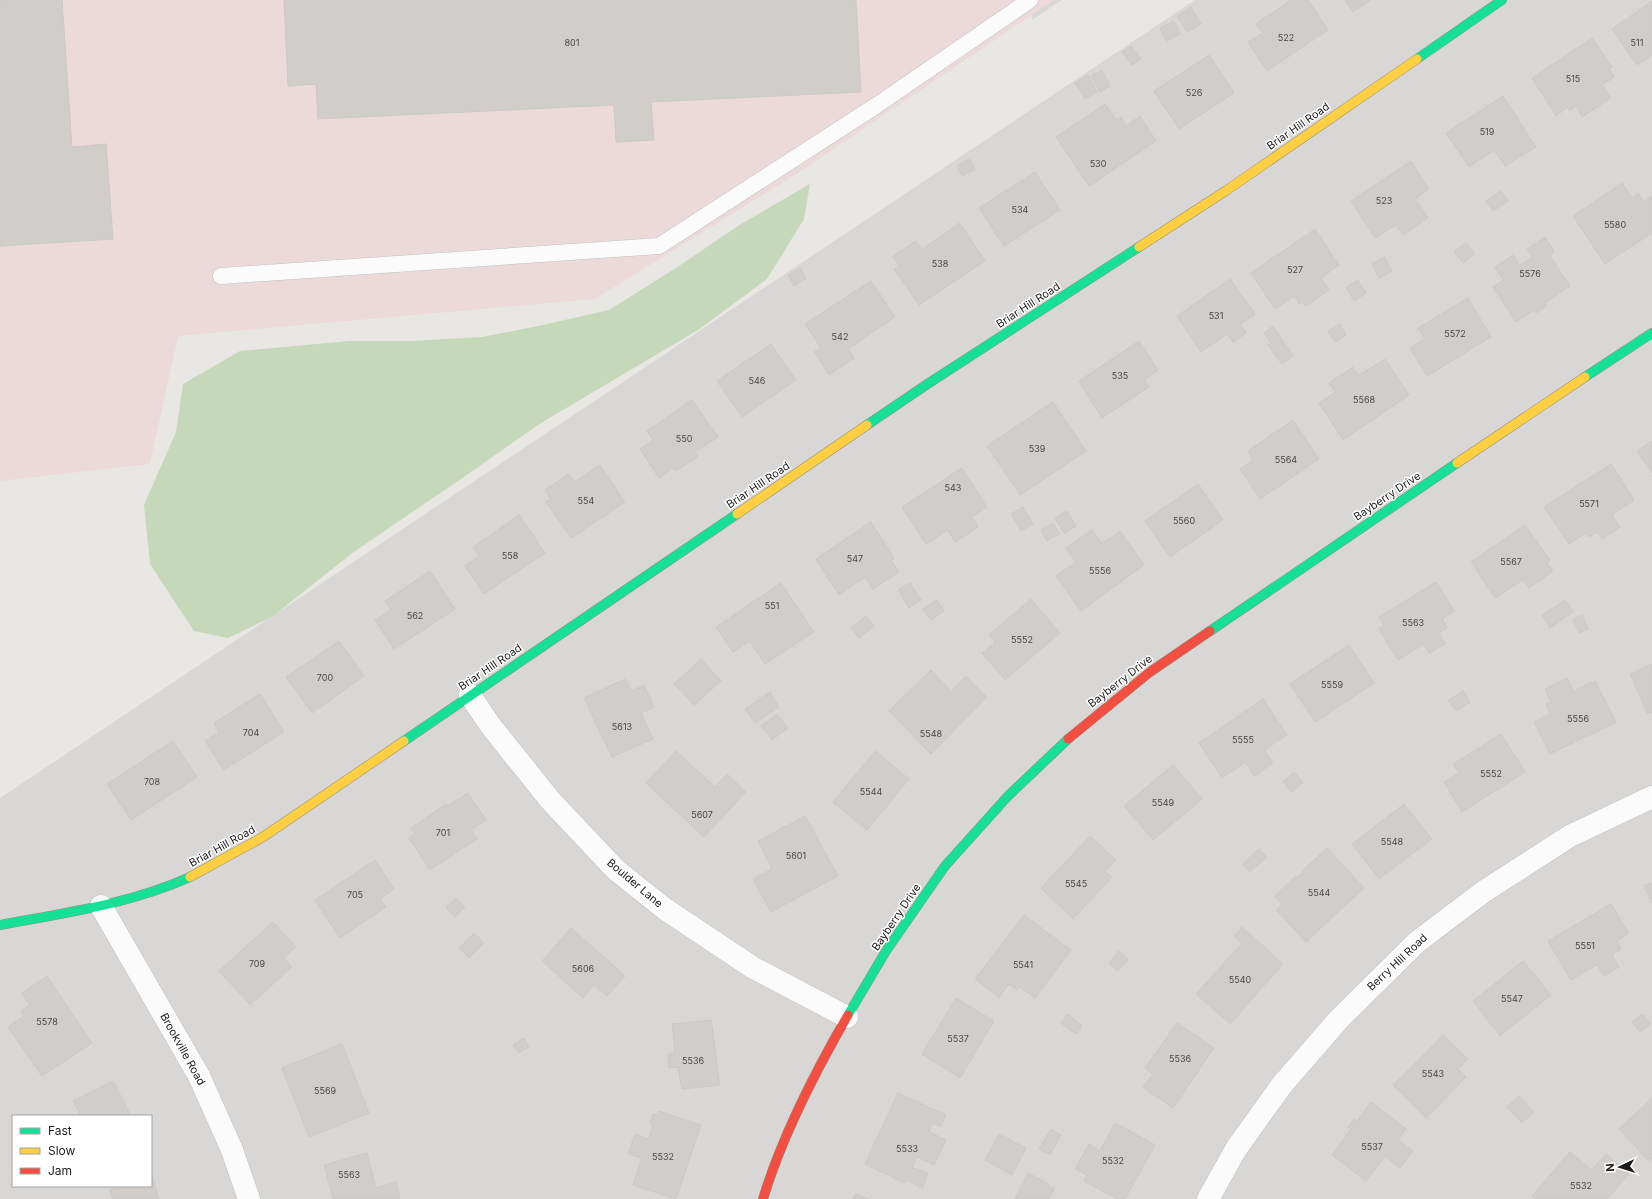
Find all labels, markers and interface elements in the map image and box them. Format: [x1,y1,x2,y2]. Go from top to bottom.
house number: 522 [1278,32,1294,43]
house number: 801 [565,37,579,48]
house number: 511 [1631,37,1643,48]
house number: 515 [1566,73,1580,84]
house number: 526 [1186,87,1203,98]
street label: Briar Hill Road [1264,99,1332,153]
house number: 519 [1480,126,1495,137]
house number: 530 [1090,158,1107,169]
house number: 523 [1376,195,1393,206]
house number: 534 [1012,204,1029,215]
house number: 5580 [1604,219,1626,230]
house number: 538 [932,258,949,269]
house number: 527 [1287,264,1303,275]
house number: 5576 [1519,268,1541,279]
street label: Briar Hill Road [993,279,1063,331]
house number: 531 [1209,310,1223,321]
house number: 5572 [1444,328,1466,339]
house number: 542 [832,331,848,342]
house number: 535 [1112,370,1128,381]
house number: 546 [749,375,766,386]
house number: 5568 [1353,394,1375,405]
house number: 550 [676,433,693,444]
house number: 539 [1029,443,1046,454]
house number: 5564 [1275,454,1297,465]
street label: Briar Hill Road [724,459,792,511]
street label: Bayberry Drive [1351,468,1423,524]
house number: 543 [945,482,962,493]
house number: 554 [578,495,595,506]
house number: 5571 [1579,498,1599,509]
house number: 5560 [1173,515,1195,526]
house number: 558 [502,550,519,561]
house number: 547 [847,553,863,564]
house number: 5567 [1500,556,1522,567]
house number: 5556 [1089,565,1111,576]
house number: 551 [765,600,779,611]
house number: 562 [407,610,423,621]
house number: 5563 [1402,617,1424,628]
house number: 5552 [1011,634,1033,645]
street label: Briar Hill Road [456,641,524,693]
street label: Bayberry Drive [1085,652,1155,710]
house number: 700 [317,672,333,683]
house number: 5559 [1321,679,1343,690]
house number: 5556 [1567,713,1589,724]
house number: 5613 [612,721,633,732]
house number: 704 [243,727,259,738]
house number: 5548 [920,728,943,739]
house number: 5555 [1232,734,1254,745]
house number: 5552 [1480,768,1502,779]
house number: 708 [144,776,161,787]
house number: 5544 [860,786,882,797]
house number: 5549 [1152,797,1175,808]
house number: 5607 [691,809,713,820]
street label: Briar Hill Road [187,822,257,870]
house number: 701 [436,827,450,838]
house number: 5548 [1381,836,1404,847]
house number: 5601 [786,850,806,861]
street label: Boulder Lane [604,856,666,910]
house number: 5545 [1065,878,1087,889]
street label: Bayberry Drive [868,881,924,953]
house number: 5544 [1308,887,1330,898]
house number: 705 [347,889,363,900]
street label: Berry Hill Road [1364,931,1430,993]
house number: 5551 [1575,940,1595,951]
house number: 709 [249,958,266,969]
house number: 5541 [1013,959,1033,970]
house number: 5606 [572,963,595,974]
house number: 5540 [1229,974,1252,985]
house number: 5547 [1501,993,1523,1004]
street label: Brookville Road [157,1010,209,1088]
house number: 5578 [36,1016,58,1027]
house number: 5537 [947,1033,969,1044]
house number: 5536 [1169,1053,1191,1064]
house number: 5536 [682,1055,704,1066]
house number: 5543 [1422,1068,1445,1079]
house number: 5569 [314,1085,336,1096]
legend [12,1115,152,1187]
text: Fast [48,1123,72,1138]
house number: 5537 [1361,1141,1383,1152]
text: Slow [48,1143,76,1158]
house number: 5533 [896,1143,918,1154]
north arrow [1600,1147,1640,1187]
house number: 5532 [652,1151,674,1162]
house number: 5532 [1102,1155,1124,1166]
text: Jam [48,1163,72,1178]
text: N [1603,1163,1617,1172]
house number: 5563 [338,1169,360,1180]
house number: 5532 [1570,1180,1592,1191]

